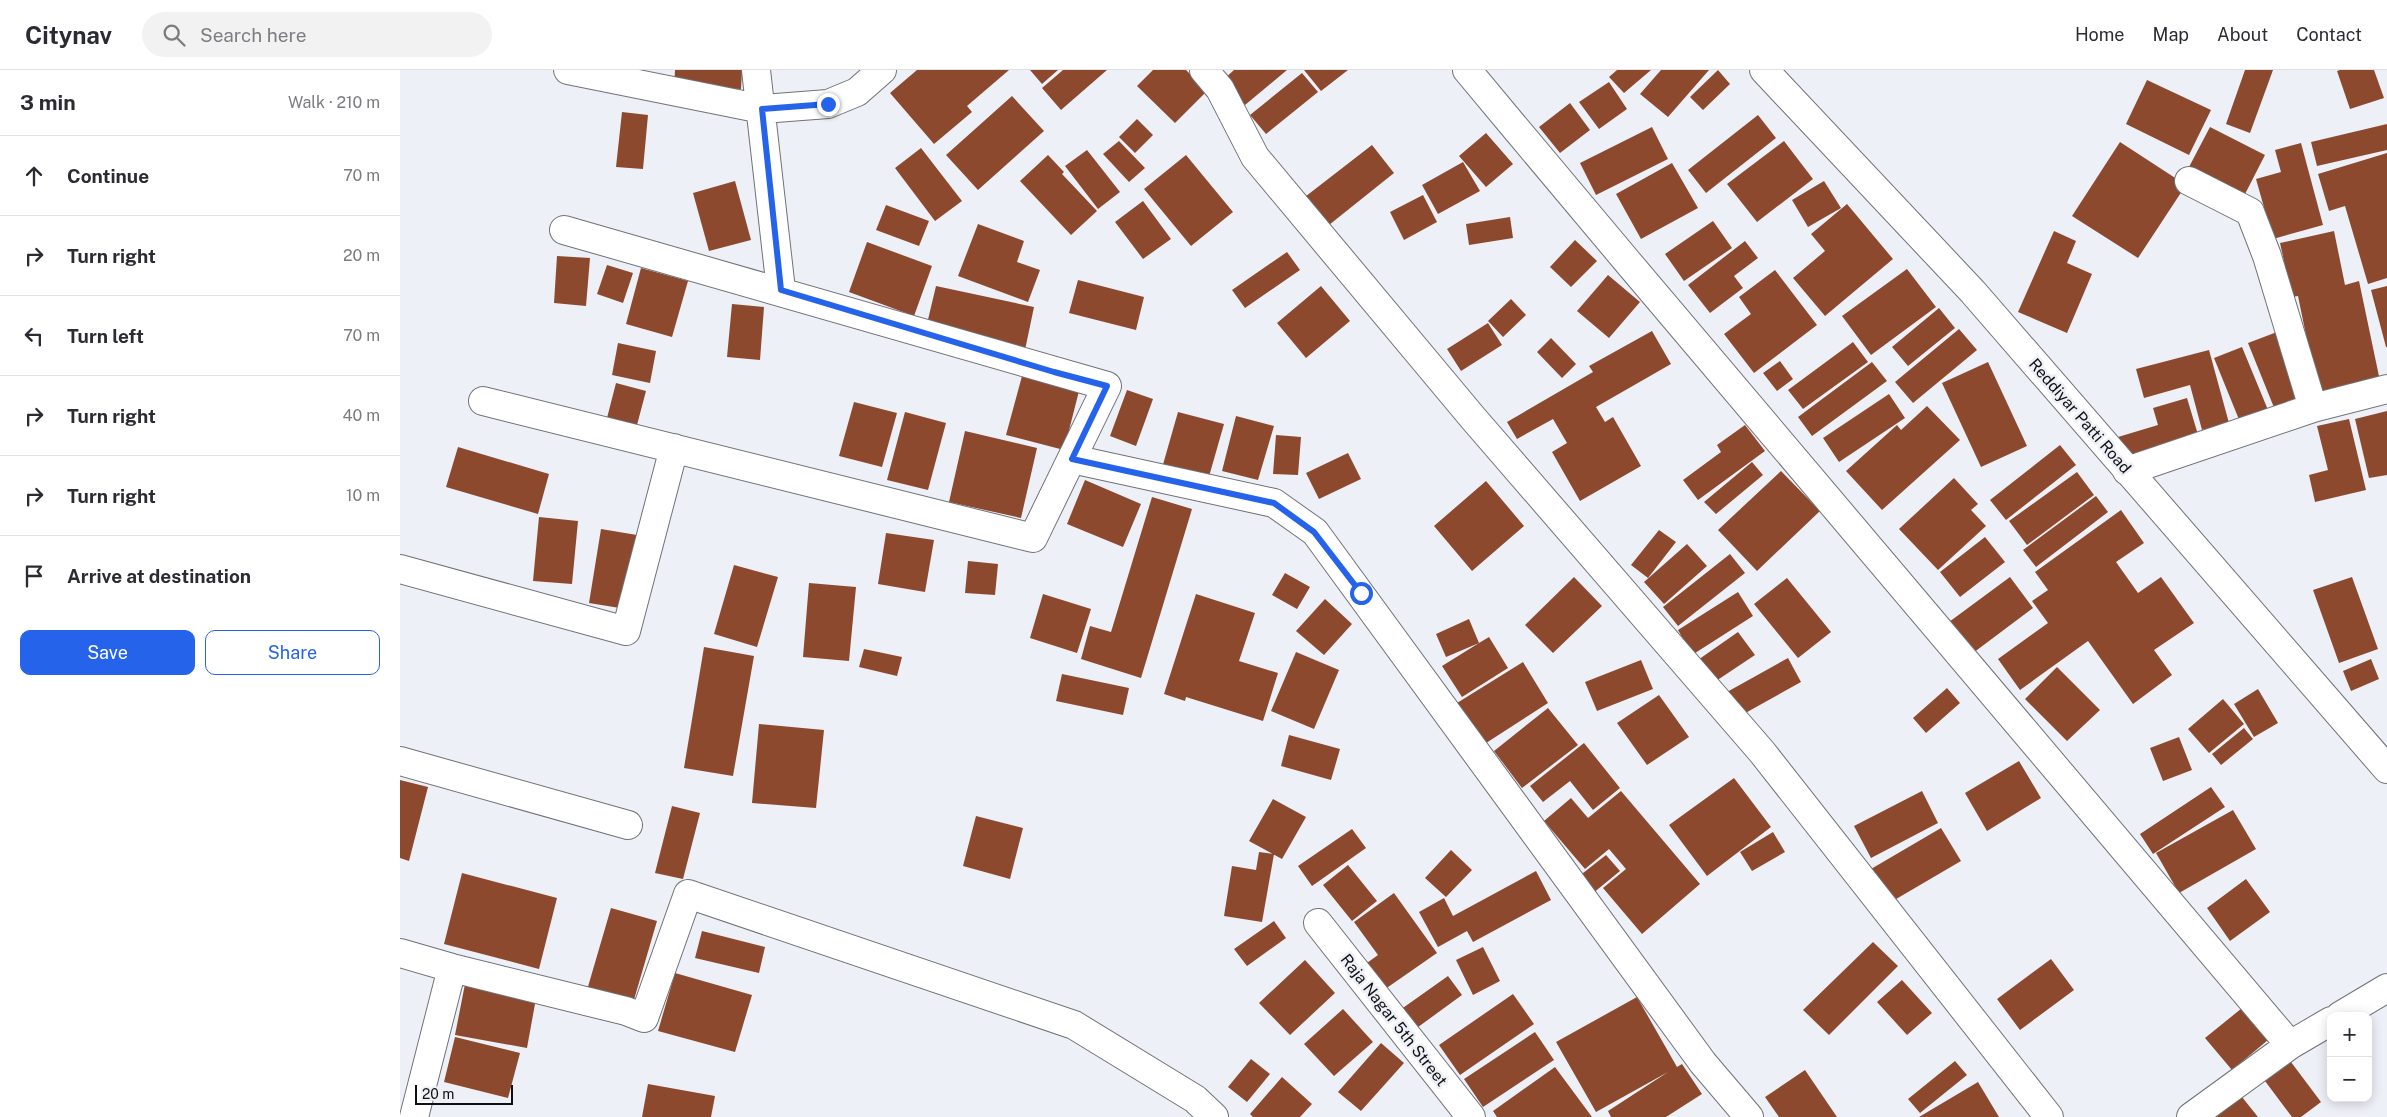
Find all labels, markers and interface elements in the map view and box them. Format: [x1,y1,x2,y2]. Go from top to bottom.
search box [142,12,492,57]
text: Citynav [25,21,112,49]
icon: search [160,21,188,49]
text: Search here [200,24,307,46]
text: Home [2075,24,2125,45]
text: Map [2153,24,2189,45]
text: About [2217,24,2268,45]
text: Contact [2296,24,2362,45]
text: 3 min [20,90,76,115]
text: Walk · 210 m [288,93,380,112]
route end [817,93,840,116]
icon: ahead [20,162,48,190]
text: Continue [67,165,149,187]
text: 70 m [343,166,380,185]
icon: right [20,242,48,270]
text: Turn right [67,245,156,267]
text: 20 m [343,246,380,265]
icon: left [20,322,48,350]
text: Turn left [67,325,144,347]
text: 70 m [343,326,380,345]
street label: Reddiyar Patti Road [2025,355,2135,477]
icon: right [20,402,48,430]
text: Turn right [67,405,156,427]
text: 40 m [342,406,380,425]
icon: right [20,482,48,510]
text: Turn right [67,485,156,507]
text: 10 m [346,486,380,505]
icon: arrive [20,562,48,590]
text: Arrive at destination [67,565,251,587]
route start [1350,582,1373,605]
button: Save [20,630,195,675]
button: Share [205,630,380,675]
street label: Raja Nagar 5th Street [1337,950,1451,1090]
map controls [2327,1012,2372,1102]
button: + [2327,1012,2372,1057]
button: − [2327,1057,2372,1102]
scale bar [415,1082,512,1105]
text: 20 m [422,1086,454,1102]

